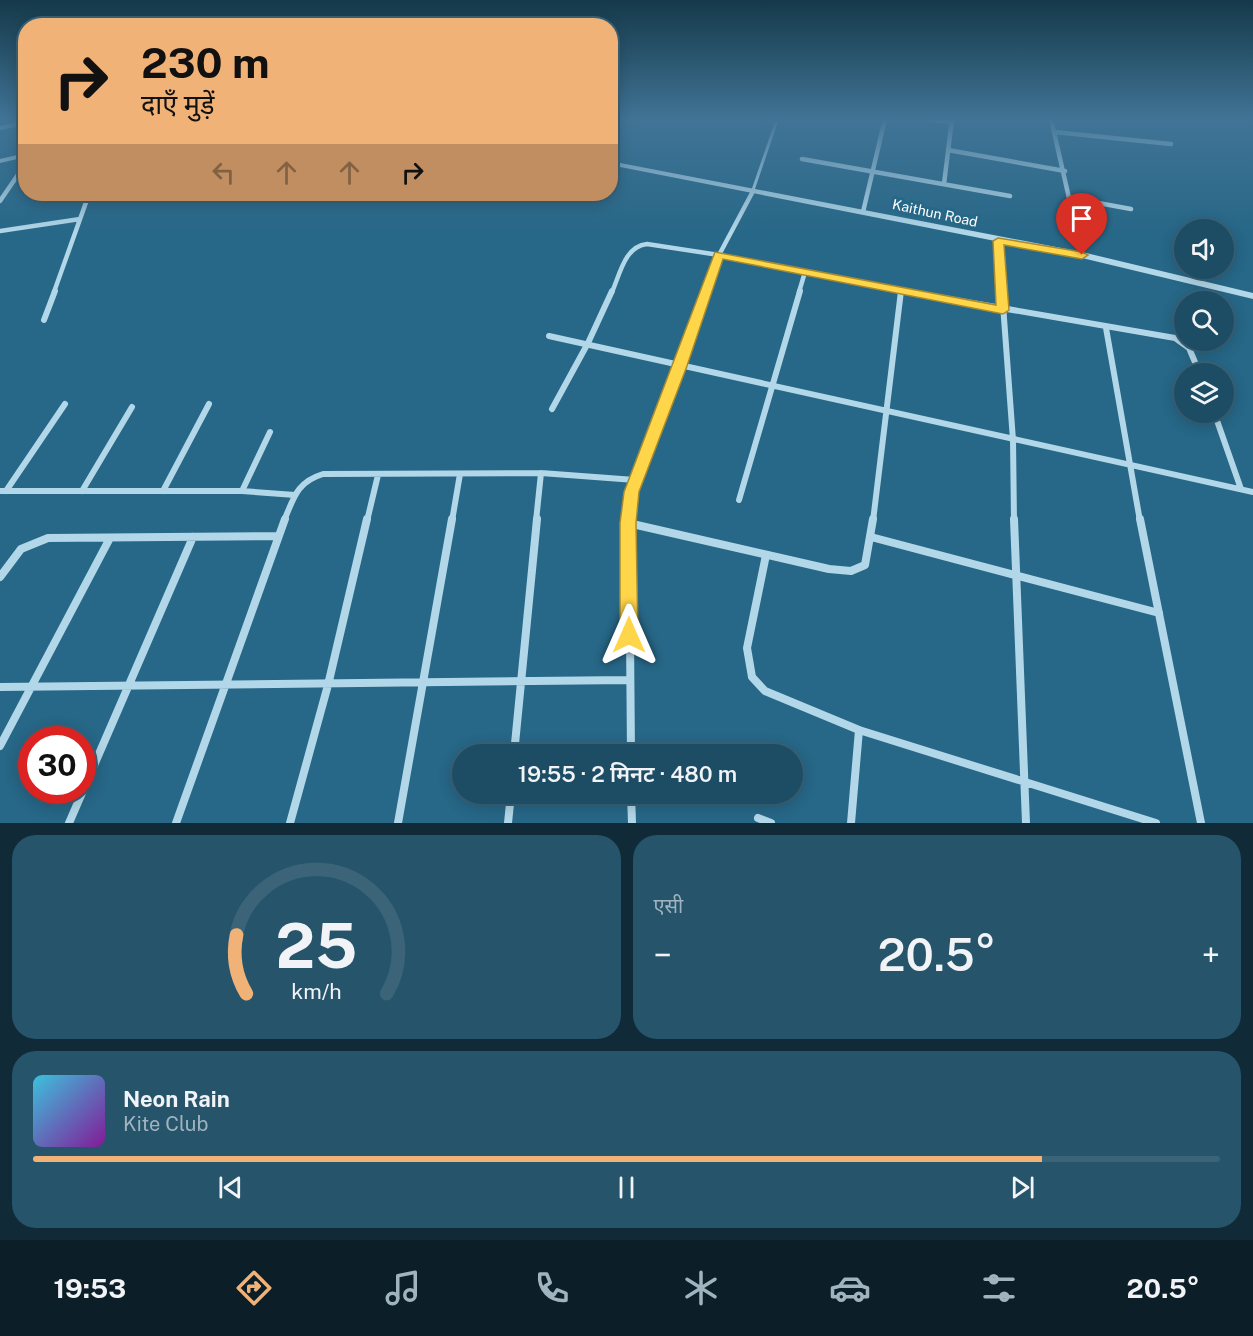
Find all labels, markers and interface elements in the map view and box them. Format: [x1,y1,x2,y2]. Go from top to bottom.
text: 230 m [141,38,270,87]
icon: right [42,42,120,120]
text: दाएँ मुड़ें [141,88,214,120]
icon: left [207,156,240,189]
icon: ahead [270,156,303,189]
icon: ahead [333,156,366,189]
icon: right [396,156,429,189]
pin [1056,193,1107,255]
street label: Kaithun Road [891,196,979,230]
icon: arrive [1065,202,1098,235]
map controls [1174,219,1234,423]
button: sound [1174,219,1234,279]
button: search [1174,291,1234,351]
button: layers [1174,363,1234,423]
position arrow [597,603,661,667]
speed limit sign: 30 [18,726,96,804]
text: 19:55 · 2 मिनट · 480 m [518,761,737,787]
text: एसी [654,894,683,918]
text: 25 [275,909,357,982]
text: 20.5° [878,928,996,981]
text: − [654,936,672,974]
text: + [1202,936,1220,974]
text: km/h [291,979,341,1004]
text: Neon Rain [123,1086,230,1112]
text: Kite Club [123,1112,208,1136]
icon: previous [214,1171,247,1204]
icon: pause [610,1171,643,1204]
icon: next [1006,1171,1039,1204]
icon: directions [233,1267,275,1309]
icon: music [382,1267,424,1309]
icon: phone [531,1267,573,1309]
icon: climate [680,1267,722,1309]
icon: car [829,1267,871,1309]
icon: filters [978,1267,1020,1309]
text: 19:53 [53,1272,126,1304]
text: 20.5° [1127,1272,1199,1304]

